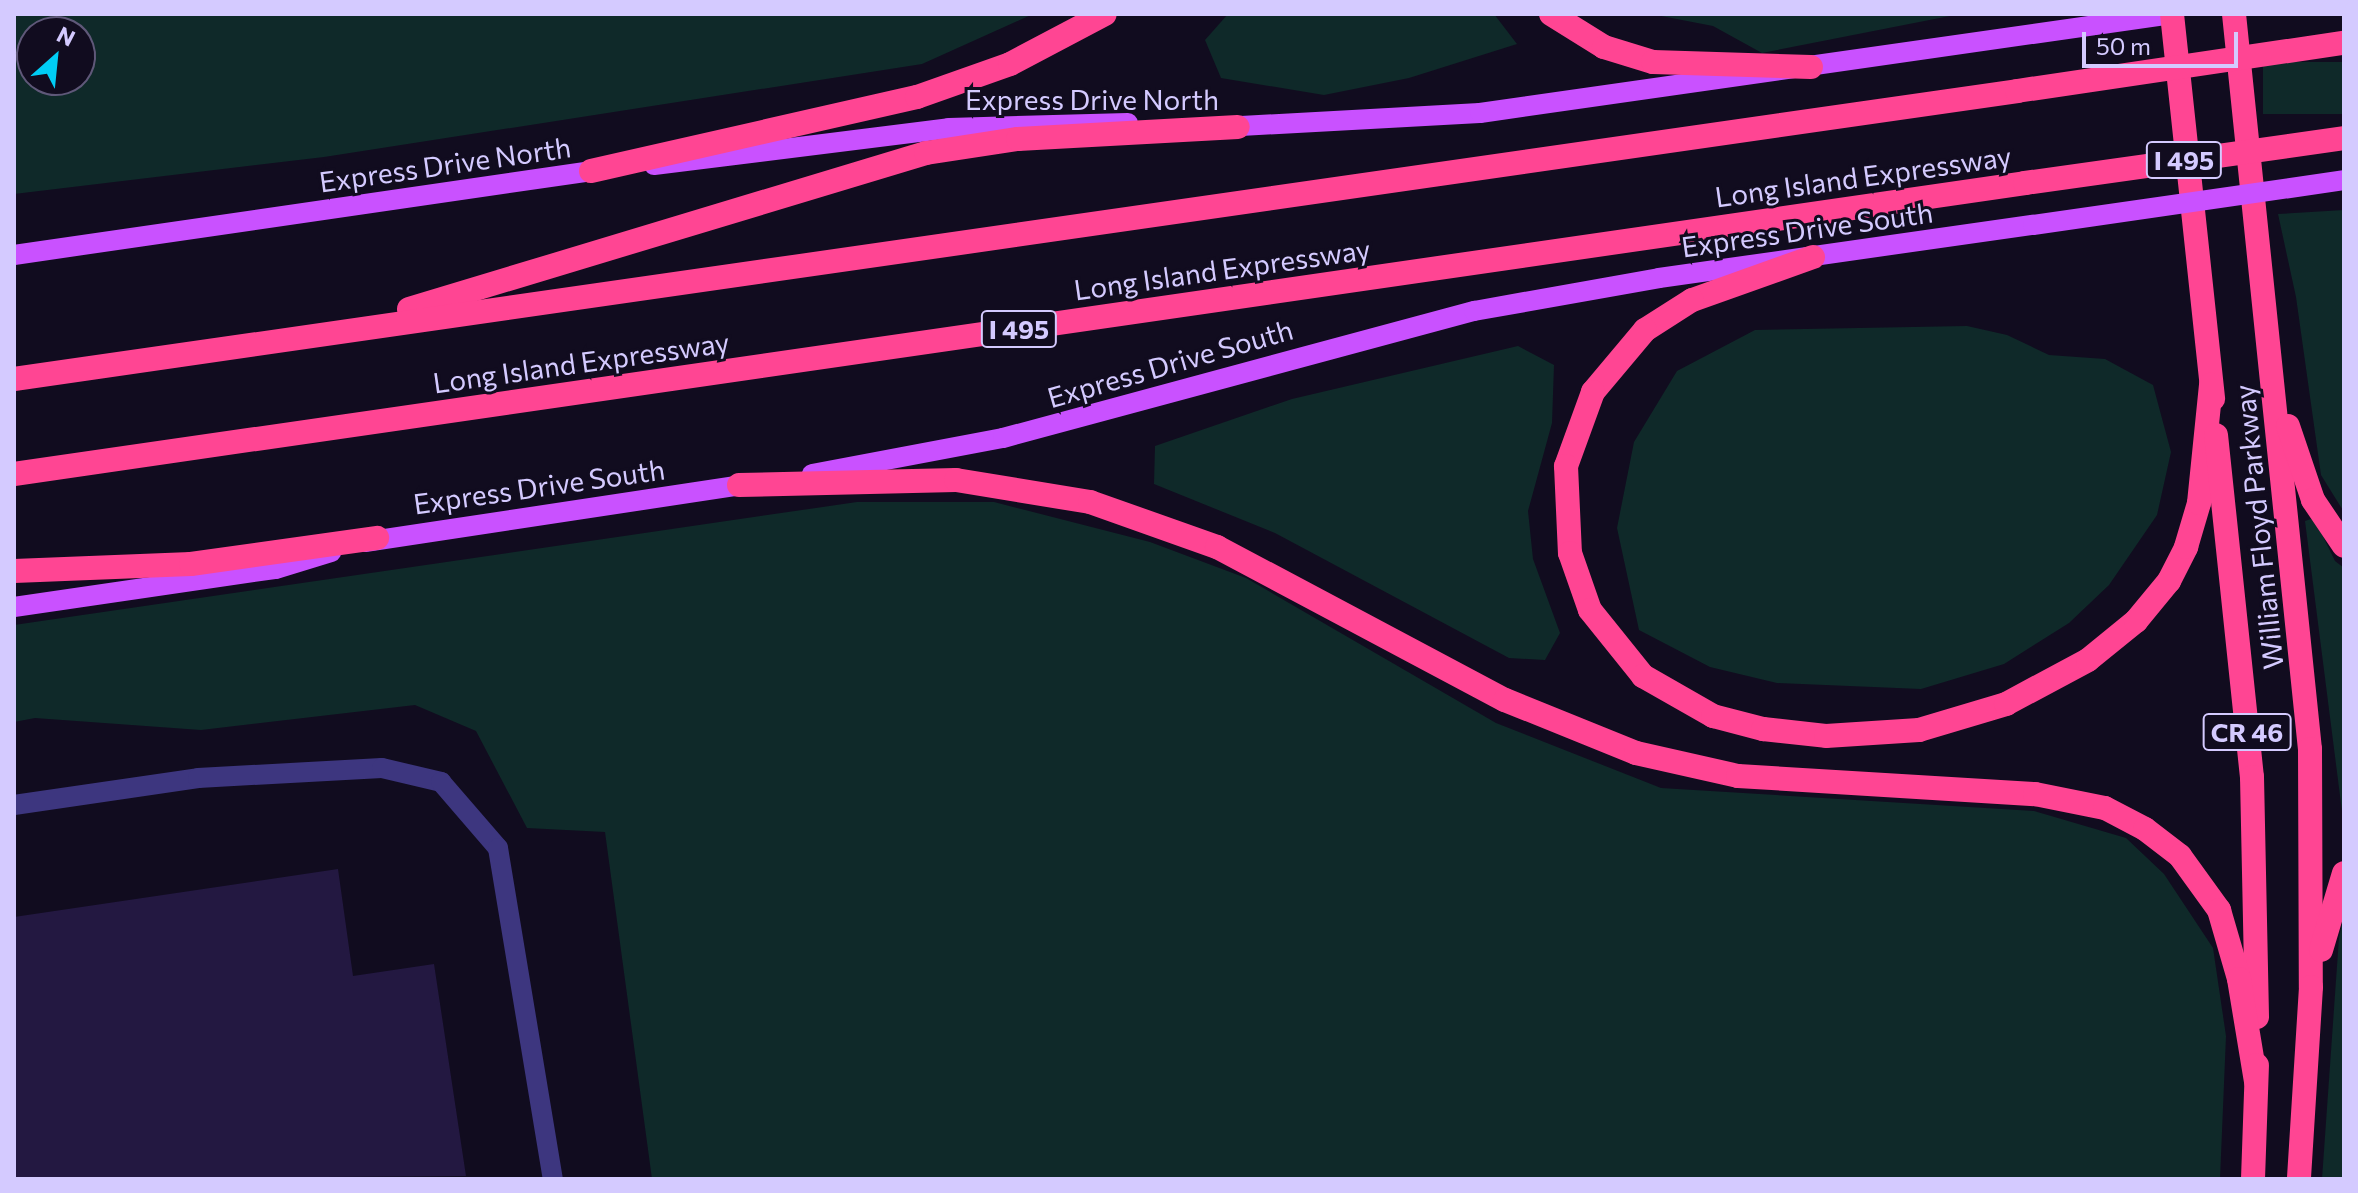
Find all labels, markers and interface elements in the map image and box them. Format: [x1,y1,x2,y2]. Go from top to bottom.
north arrow [16,16,96,96]
scale bar [2086,16,2242,66]
text: N [53,20,80,52]
text: 50 m [2096,31,2151,60]
street label: Express Drive North [965,82,1219,116]
street label: Express Drive North [317,130,573,198]
road number: I 495 [2144,138,2224,182]
street label: Long Island Expressway [1713,139,2013,213]
street label: Express Drive South [1679,195,1935,263]
street label: Long Island Expressway [1072,232,1372,306]
road number: I 495 [979,307,1059,351]
street label: Express Drive South [1043,312,1297,414]
street label: Long Island Expressway [431,325,731,399]
street label: William Floyd Parkway [2226,383,2290,671]
street label: Express Drive South [411,452,667,520]
road number: CR 46 [2201,710,2293,754]

